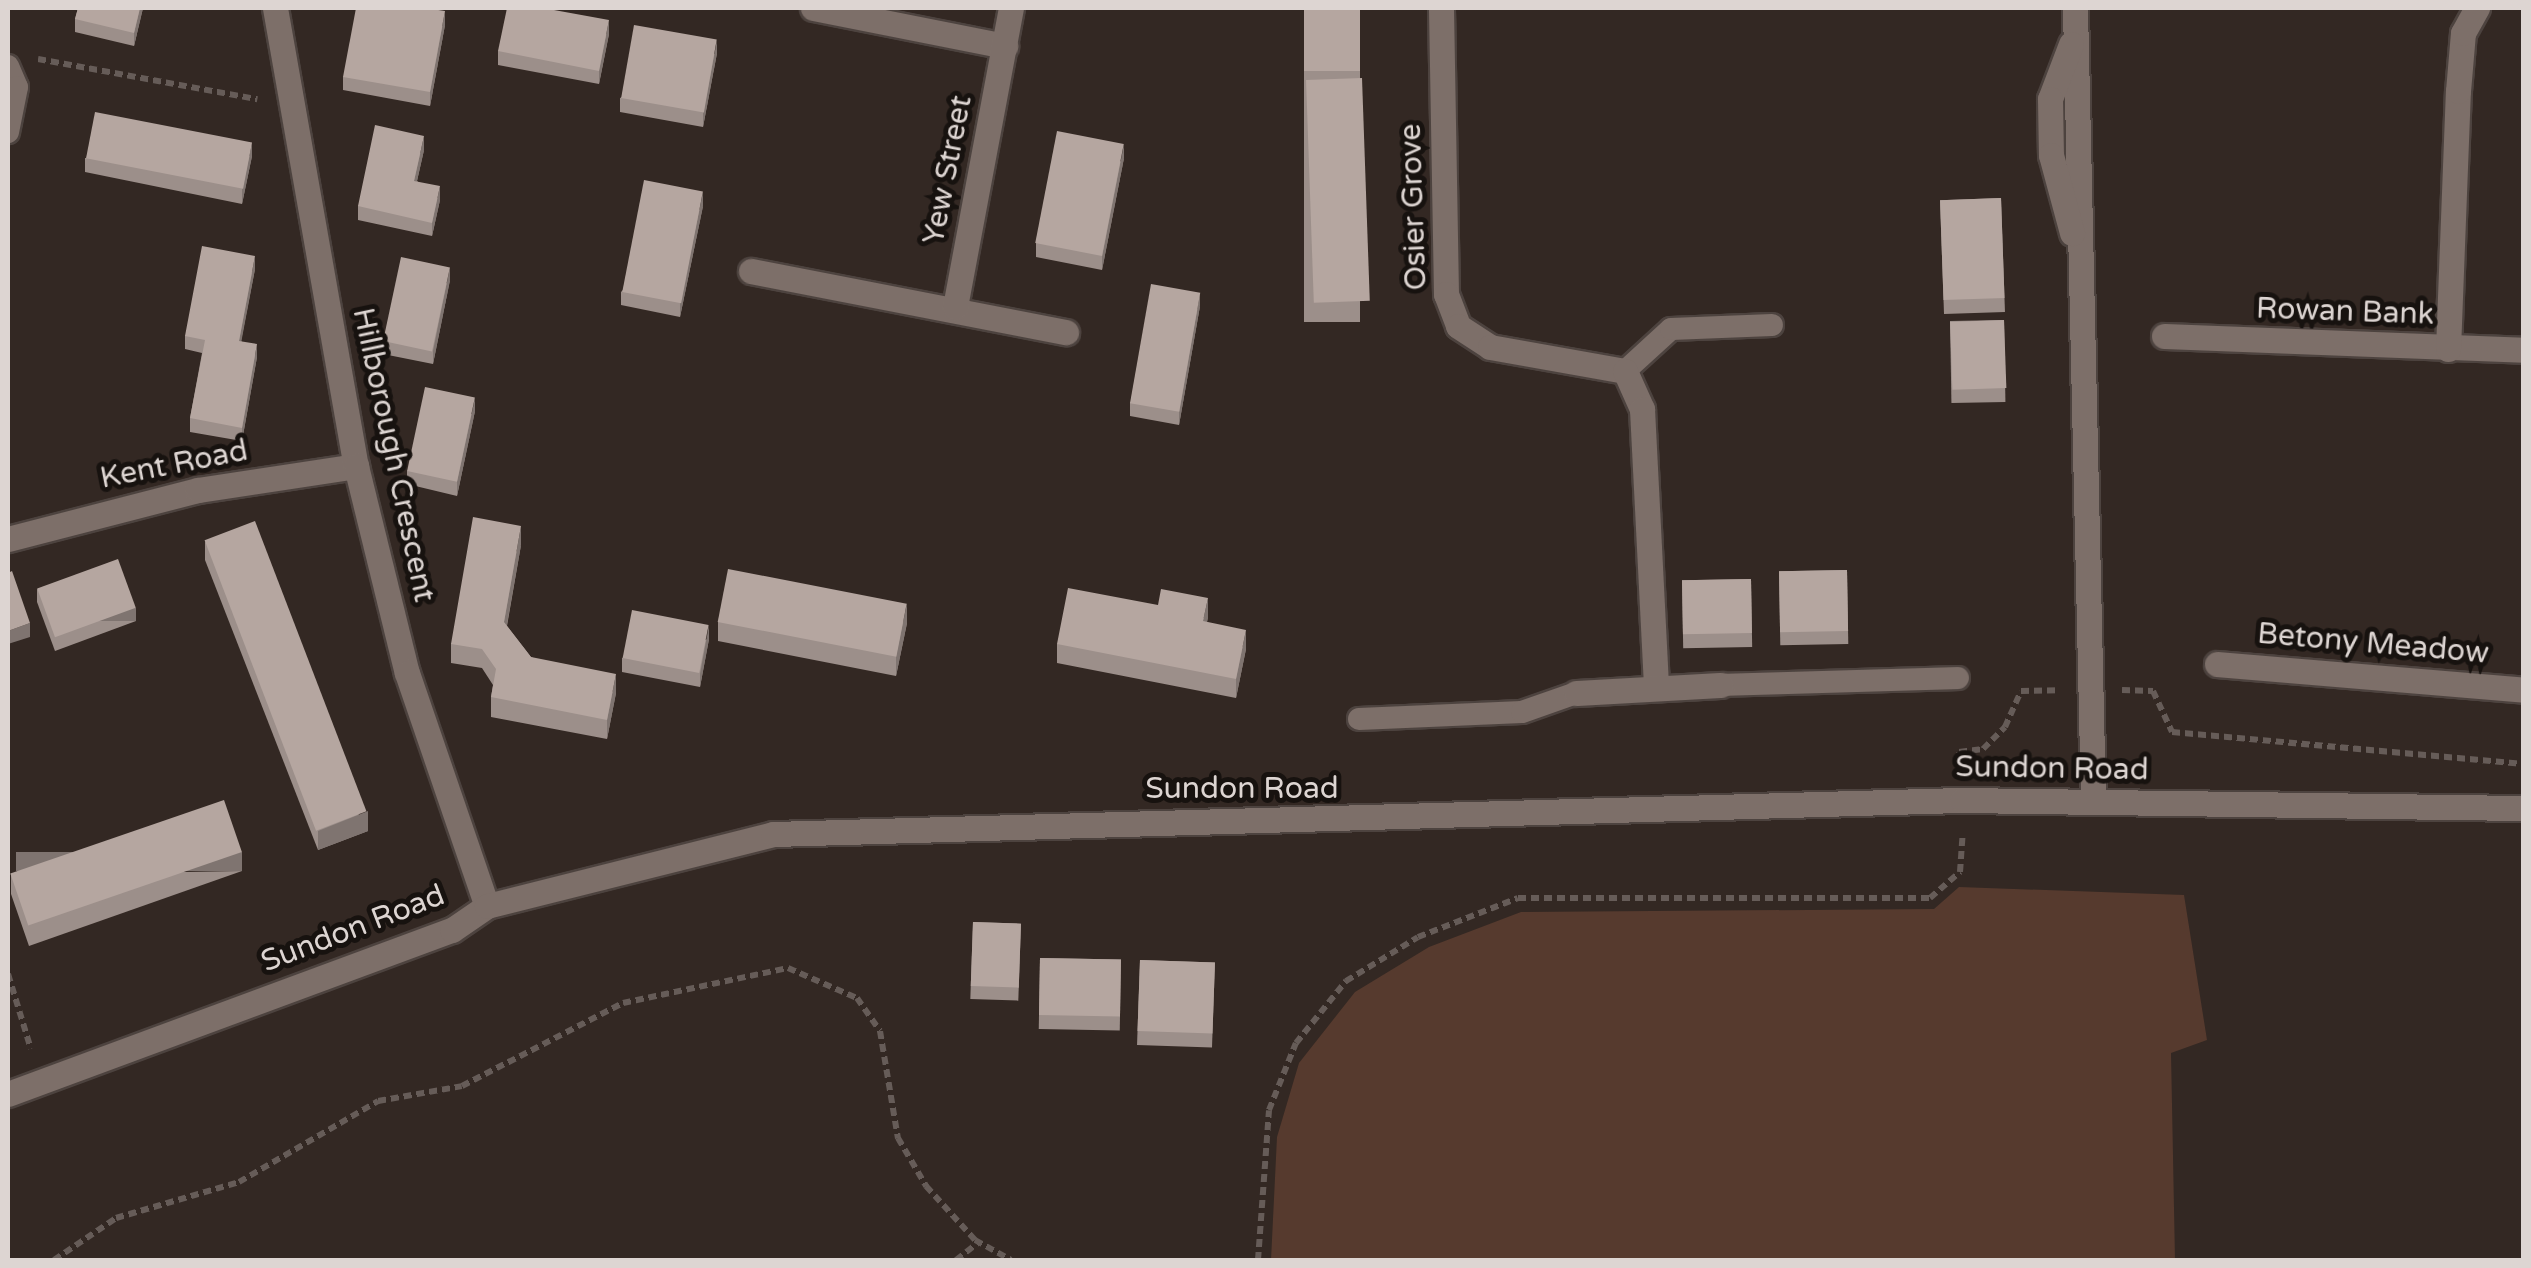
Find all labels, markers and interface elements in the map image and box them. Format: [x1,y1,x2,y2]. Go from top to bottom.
street label: Yew Street [916,92,980,248]
street label: Osier Grove [1393,123,1435,291]
street label: Rowan Bank [2255,291,2435,333]
street label: Hillborough Crescent [344,305,442,605]
street label: Kent Road [97,433,251,497]
street label: Betony Meadow [2256,616,2490,672]
street label: Sundon Road [1955,749,2149,789]
street label: Sundon Road [1145,771,1339,807]
street label: Sundon Road [256,878,450,980]

